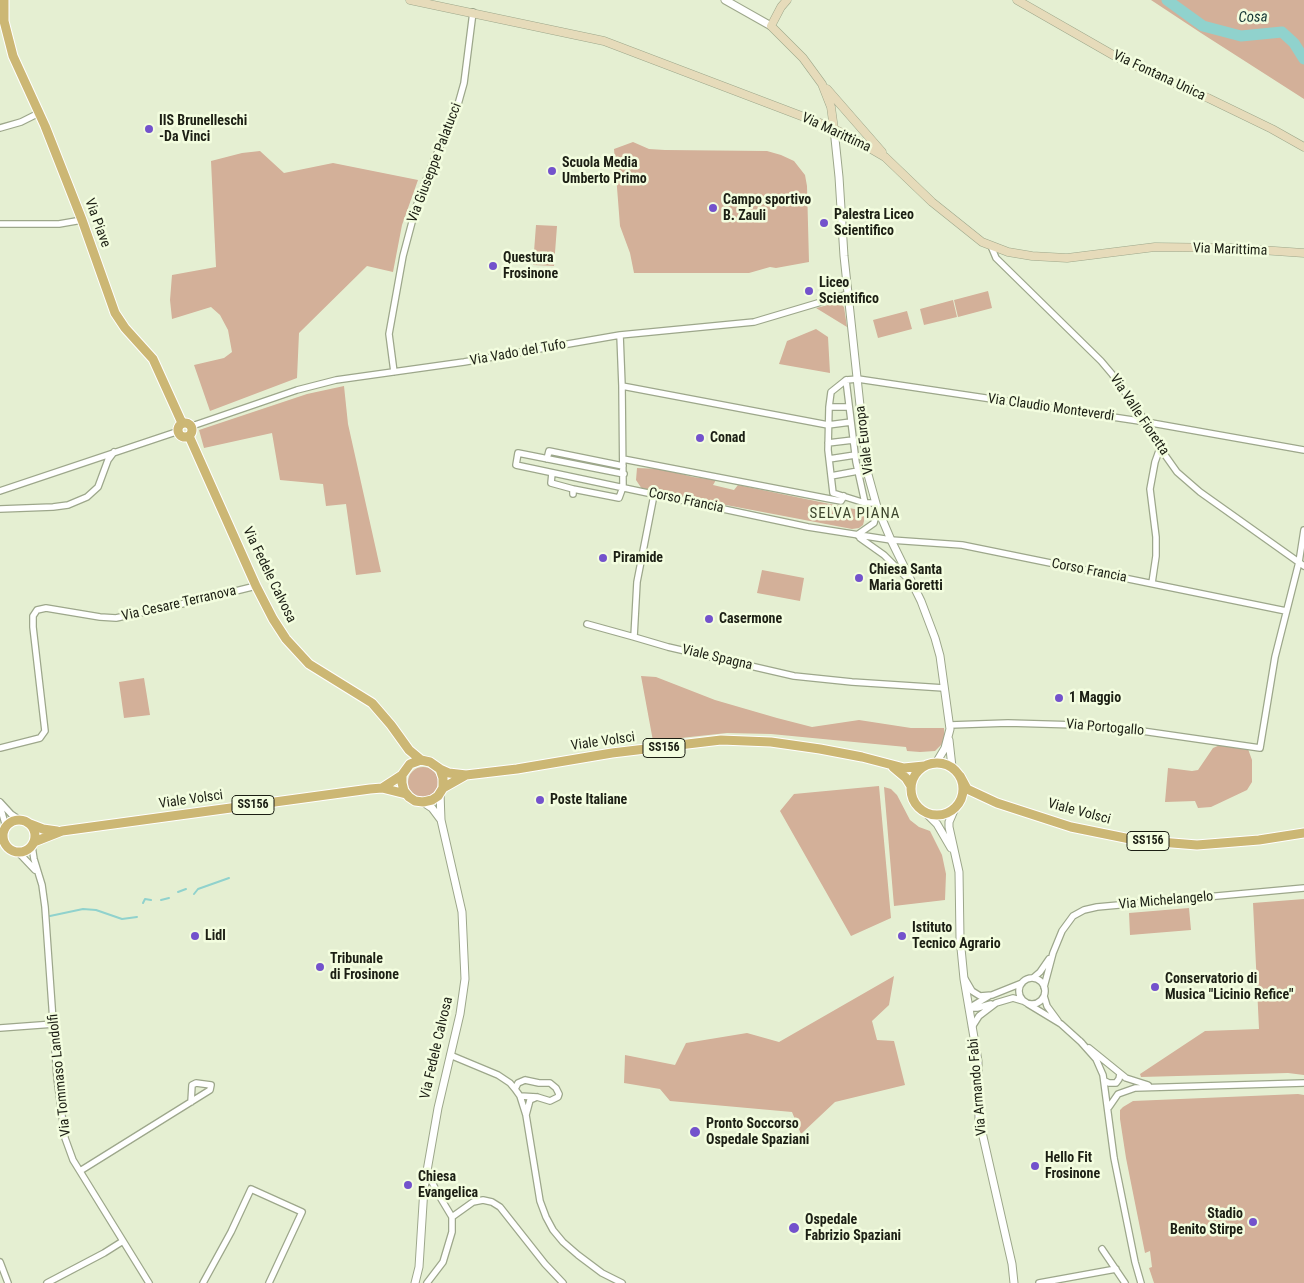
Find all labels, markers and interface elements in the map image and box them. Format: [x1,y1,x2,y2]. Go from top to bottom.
water label: Cosa [1238,9,1268,27]
street label: Via Fontana Unica [1110,47,1208,105]
street label: Via Giuseppe Palatucci [404,101,466,225]
street label: Via Marittima [799,110,873,156]
place label: IIS Brunelleschi -Da Vinci [159,113,247,146]
marker: IIS Brunelleschi -Da Vinci [143,123,155,135]
place label: Scuola Media Umberto Primo [562,155,647,188]
marker: Scuola Media Umberto Primo [546,165,558,177]
place label: Campo sportivo B. Zauli [723,192,811,224]
street label: Via Piave [80,196,114,250]
marker: Campo sportivo B. Zauli [707,202,719,214]
place label: Palestra Liceo Scientifico [834,207,914,240]
marker: Palestra Liceo Scientifico [818,217,830,229]
street label: Via Marittima [1192,240,1268,260]
place label: Questura Frosinone [503,250,558,282]
marker: Questura Frosinone [487,260,499,272]
place label: Liceo Scientifico [819,275,879,308]
marker: Liceo Scientifico [803,285,815,297]
street label: Via Vado del Tufo [469,336,567,370]
street label: Via Valle Fioretta [1106,371,1172,459]
street label: Via Claudio Monteverdi [987,391,1115,425]
street label: Viale Europa [852,405,878,475]
place label: Conad [710,430,745,446]
marker: Conad [694,432,706,444]
street label: Corso Francia [647,485,725,517]
district label: SELVA PIANA [808,505,902,523]
street label: Via Fedele Calvosa [239,524,299,626]
place label: Piramide [613,550,663,566]
marker: Piramide [597,552,609,564]
street label: Corso Francia [1050,555,1128,587]
place label: Chiesa Santa Maria Goretti [869,562,943,594]
marker: Chiesa Santa Maria Goretti [853,572,865,584]
street label: Via Cesare Terranova [120,583,238,625]
place label: Casermone [719,611,782,627]
marker: Casermone [703,613,715,625]
street label: Viale Spagna [680,642,754,674]
place label: 1 Maggio [1069,690,1121,706]
marker: 1 Maggio [1053,692,1065,704]
street label: Via Portogallo [1065,716,1145,740]
street label: Viale Volsci [570,729,636,755]
road number: SS156 [643,738,685,758]
street label: Viale Volsci [158,787,224,813]
place label: Poste Italiane [550,792,627,808]
marker: Poste Italiane [534,794,546,806]
road number: SS156 [232,796,274,814]
street label: Viale Volsci [1046,796,1112,828]
road number: SS156 [1127,831,1169,850]
street label: Via Michelangelo [1118,888,1214,914]
place label: Istituto Tecnico Agrario [912,920,1001,952]
place label: Lidl [205,928,226,944]
marker: Lidl [189,930,201,942]
marker: Istituto Tecnico Agrario [896,930,908,942]
place label: Tribunale di Frosinone [330,951,399,984]
marker: Tribunale di Frosinone [314,961,326,973]
place label: Conservatorio di Musica "Licinio Refice" [1165,971,1294,1004]
marker: Conservatorio di Musica "Licinio Refice" [1149,981,1161,993]
street label: Via Fedele Calvosa [417,995,457,1101]
street label: Via Tommaso Landolfi [45,1013,75,1137]
street label: Via Armando Fabi [965,1038,991,1136]
place label: Pronto Soccorso Ospedale Spaziani [706,1116,809,1148]
marker: Pronto Soccorso Ospedale Spaziani [688,1125,702,1139]
place label: Hello Fit Frosinone [1045,1150,1100,1182]
marker: Hello Fit Frosinone [1029,1160,1041,1172]
place label: Chiesa Evangelica [418,1169,478,1202]
marker: Chiesa Evangelica [402,1179,414,1191]
place label: Stadio Benito Stirpe [1170,1206,1243,1238]
place label: Ospedale Fabrizio Spaziani [805,1212,901,1244]
marker: Stadio Benito Stirpe [1247,1216,1259,1228]
marker: Ospedale Fabrizio Spaziani [787,1221,801,1235]

